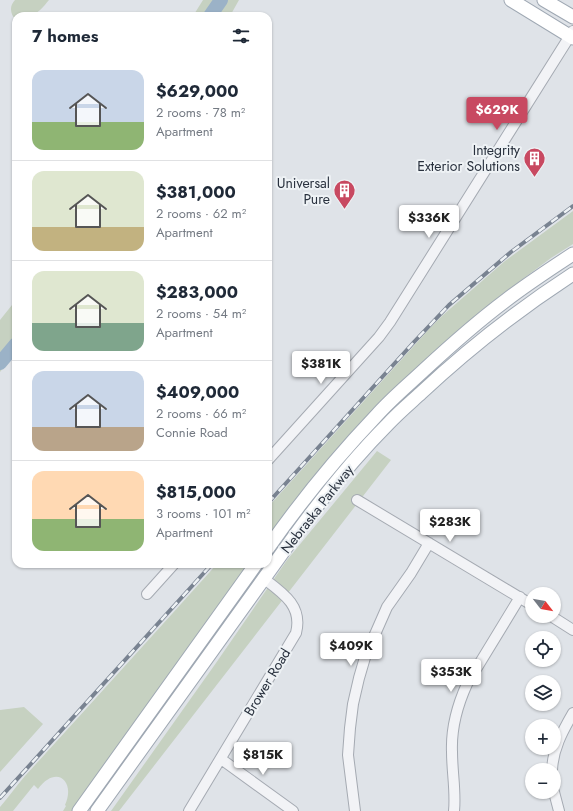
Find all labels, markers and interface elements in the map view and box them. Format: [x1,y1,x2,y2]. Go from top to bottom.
text: 7 homes [32,24,99,48]
icon: filters [230,25,252,47]
text: $629,000 [156,79,239,103]
icon: home [64,86,112,134]
pin: $629K [469,97,525,131]
text: $629K [475,100,519,119]
text: 2 rooms · 78 m² [156,103,245,122]
text: Apartment [156,122,213,141]
place label: Integrity Exterior Solutions [417,140,521,176]
building icon: Integrity Exterior Solutions [522,145,548,178]
place label: Universal Pure [277,173,330,209]
building icon: Universal Pure [332,178,358,211]
text: $381,000 [156,180,236,204]
icon: home [64,187,112,235]
text: 2 rooms · 62 m² [156,204,246,223]
pin: $336K [401,205,457,239]
text: $336K [408,208,450,227]
text: Apartment [156,223,213,242]
text: $283,000 [156,280,238,304]
icon: home [64,287,112,335]
text: 2 rooms · 54 m² [156,304,246,323]
text: Apartment [156,323,213,342]
pin: $381K [293,351,349,385]
text: $381K [301,354,341,373]
text: $409,000 [156,380,239,404]
icon: home [64,387,112,435]
text: 2 rooms · 66 m² [156,404,246,423]
text: Connie Road [156,423,228,442]
street label: Nebraska Parkway [276,460,359,558]
text: $815,000 [156,480,236,504]
icon: home [64,487,112,535]
text: 3 rooms · 101 m² [156,504,251,523]
pin: $283K [422,509,478,543]
text: $283K [429,512,471,531]
text: Apartment [156,523,213,542]
north arrow [525,587,561,623]
map controls [525,587,561,799]
button: locate [525,631,561,667]
pin: $409K [323,633,379,667]
text: $409K [329,636,373,655]
street label: Brower Road [239,644,295,720]
pin: $353K [423,659,479,693]
text: $353K [430,662,472,681]
button: layers [525,675,561,711]
button: + [525,719,561,755]
pin: $815K [235,742,291,776]
text: $815K [243,745,283,764]
button: − [525,763,561,799]

